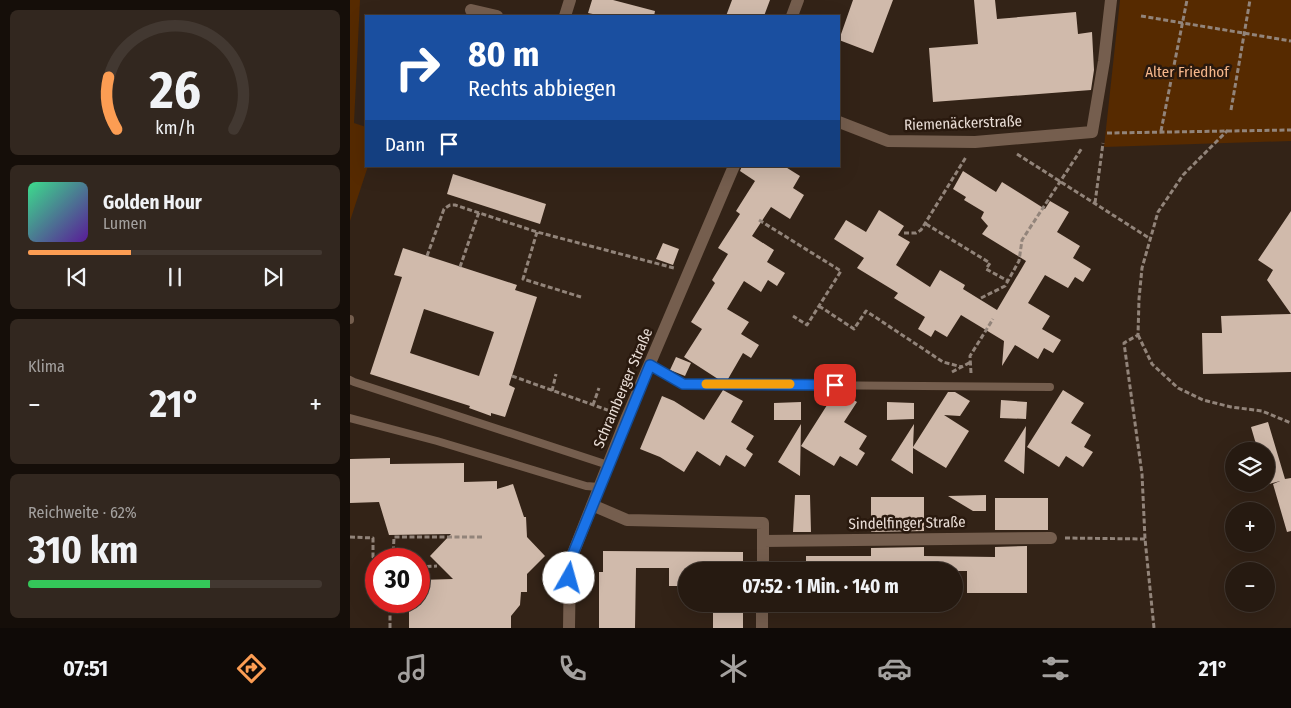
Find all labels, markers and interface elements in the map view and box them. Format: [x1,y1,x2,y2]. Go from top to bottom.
text: 80 m [468,33,540,75]
icon: right [385,35,450,100]
text: 26 [148,59,201,122]
park label: Alter Friedhof [1145,63,1230,81]
text: Rechts abbiegen [468,75,616,102]
street label: Riemenäckerstraße [904,112,1022,134]
text: km/h [155,117,195,139]
icon: arrive [435,130,463,158]
text: Dann [385,133,425,156]
text: Golden Hour [103,191,202,214]
text: Lumen [103,214,147,233]
icon: previous [63,263,91,291]
icon: pause [161,263,189,291]
icon: next [259,263,287,291]
street label: Schramberger Straße [590,325,656,451]
text: Klima [28,357,65,376]
pin [814,364,856,406]
icon: arrive [821,371,849,399]
text: 21° [150,381,200,427]
text: − [28,388,41,421]
text: + [309,388,322,421]
map controls [1225,442,1275,612]
button: layers [1225,442,1275,492]
button: + [1225,502,1275,552]
text: Reichweite · 62% [28,503,137,522]
street label: Sindelfinger Straße [848,513,966,533]
text: 310 km [28,527,138,573]
speed limit sign: 30 [365,548,430,613]
position arrow [542,551,594,603]
button: − [1225,562,1275,612]
text: 07:52 · 1 Min. · 140 m [742,575,899,598]
icon: directions [234,651,269,686]
icon: music [395,651,430,686]
icon: phone [555,651,590,686]
icon: climate [716,651,751,686]
icon: car [877,651,912,686]
icon: filters [1038,651,1073,686]
text: 07:51 [63,655,108,682]
text: 21° [1199,655,1228,682]

